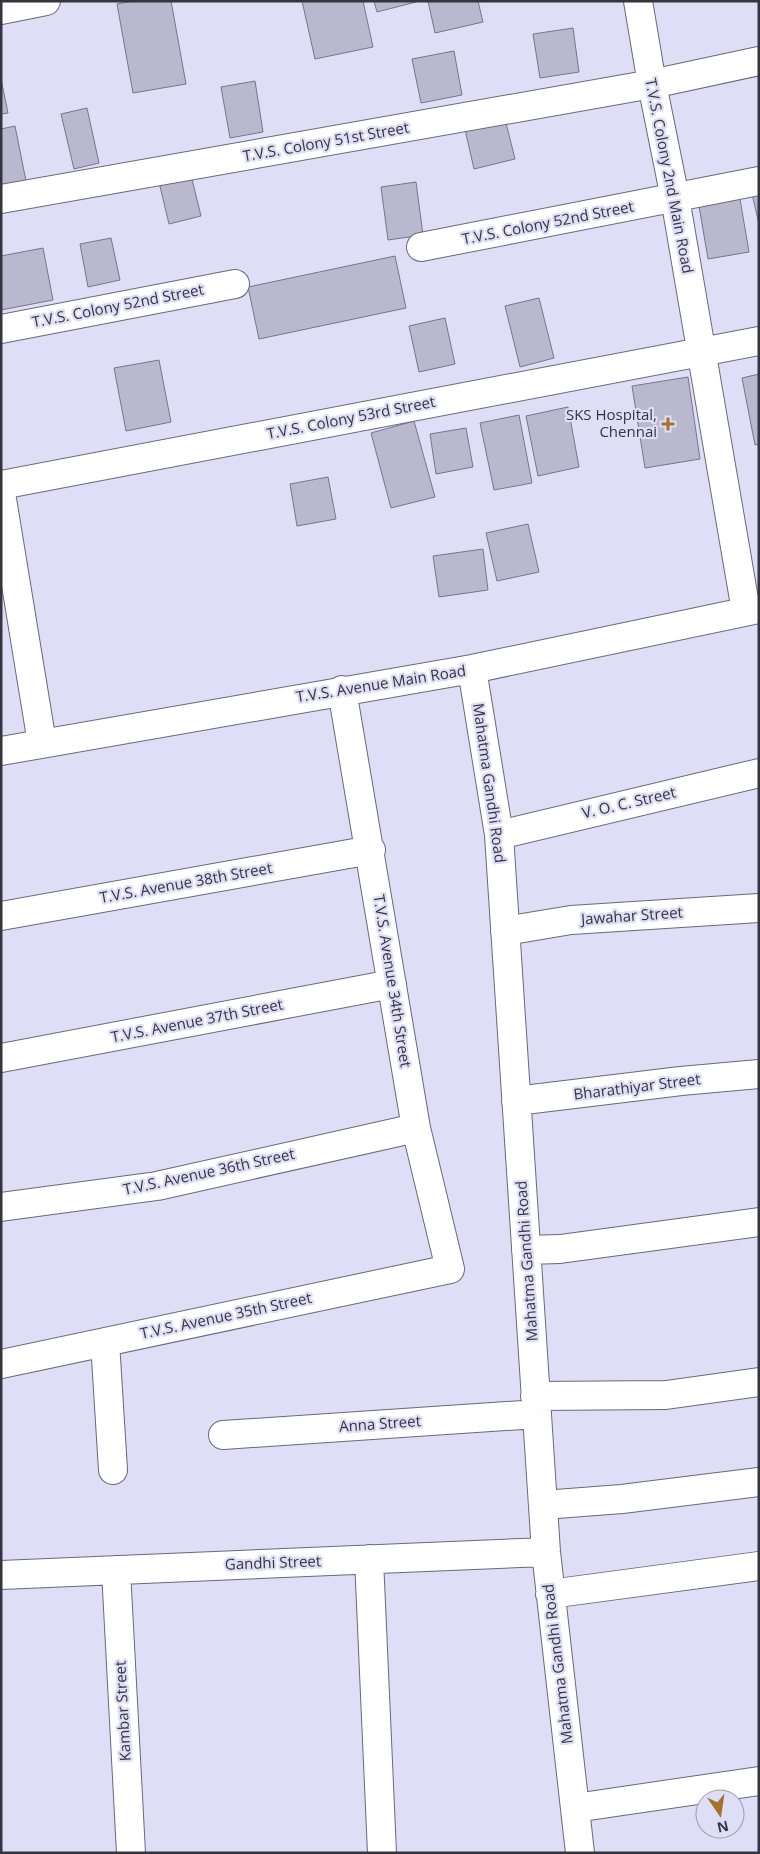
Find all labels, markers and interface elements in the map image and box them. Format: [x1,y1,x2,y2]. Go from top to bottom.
street label: T.V.S. Colony 2nd Main Road [641,77,699,275]
street label: T.V.S. Colony 51st Street [241,117,411,165]
street label: T.V.S. Colony 52nd Street [460,196,635,248]
street label: T.V.S. Colony 52nd Street [30,279,205,331]
street label: T.V.S. Colony 53rd Street [265,391,437,443]
place label: SKS Hospital, Chennai [566,404,657,441]
marker: SKS Hospital, Chennai [661,417,675,431]
street label: T.V.S. Avenue Main Road [294,660,467,706]
street label: Mahatma Gandhi Road [469,702,511,864]
street label: V. O. C. Street [580,782,678,823]
street label: T.V.S. Avenue 38th Street [98,857,274,907]
street label: T.V.S. Avenue 34th Street [369,893,417,1069]
street label: Jawahar Street [578,901,683,929]
street label: T.V.S. Avenue 37th Street [109,994,284,1047]
street label: Bharathiyar Street [572,1068,702,1104]
street label: T.V.S. Avenue 36th Street [121,1143,296,1199]
street label: Mahatma Gandhi Road [510,1180,542,1342]
street label: T.V.S. Avenue 35th Street [138,1287,313,1343]
street label: Anna Street [338,1410,422,1436]
street label: Gandhi Street [224,1550,321,1574]
street label: Mahatma Gandhi Road [537,1583,577,1745]
street label: Kambar Street [109,1660,135,1762]
north arrow [695,1789,745,1839]
text: N [715,1817,731,1838]

